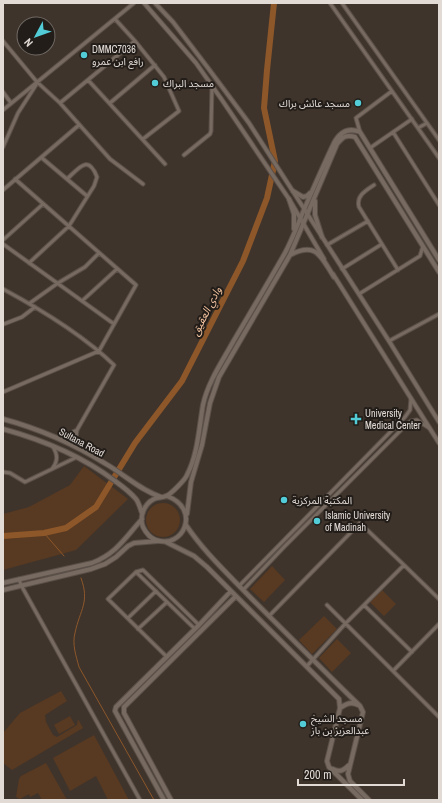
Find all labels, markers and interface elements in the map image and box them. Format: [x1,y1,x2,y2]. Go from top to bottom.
north arrow [16,16,56,56]
text: N [21,36,36,50]
place label: DMMC7036 رافع ابن عمرو [92,43,144,69]
marker: DMMC7036 رافع ابن عمرو [79,50,89,60]
place label: مسجد البراك [163,77,214,90]
marker: مسجد البراك [150,78,160,88]
place label: مسجد عائش براك [279,97,350,110]
marker: مسجد عائش براك [353,98,363,108]
water label: وادي العقيق [188,284,227,339]
place label: University Medical Center [365,407,421,432]
marker: University Medical Center [350,413,362,425]
street label: Sultana Road [57,425,107,460]
place label: المكتبة المركزية [292,494,352,507]
marker: المكتبة المركزية [279,495,289,505]
place label: Islamic University of Madinah [325,509,391,534]
marker: Islamic University of Madinah [312,516,322,526]
place label: مسجد الشيخ عبدالعزيز بن باز [310,712,369,737]
marker: مسجد الشيخ عبدالعزيز بن باز [298,719,308,729]
scale bar [298,761,404,787]
text: 200 m [304,767,331,783]

